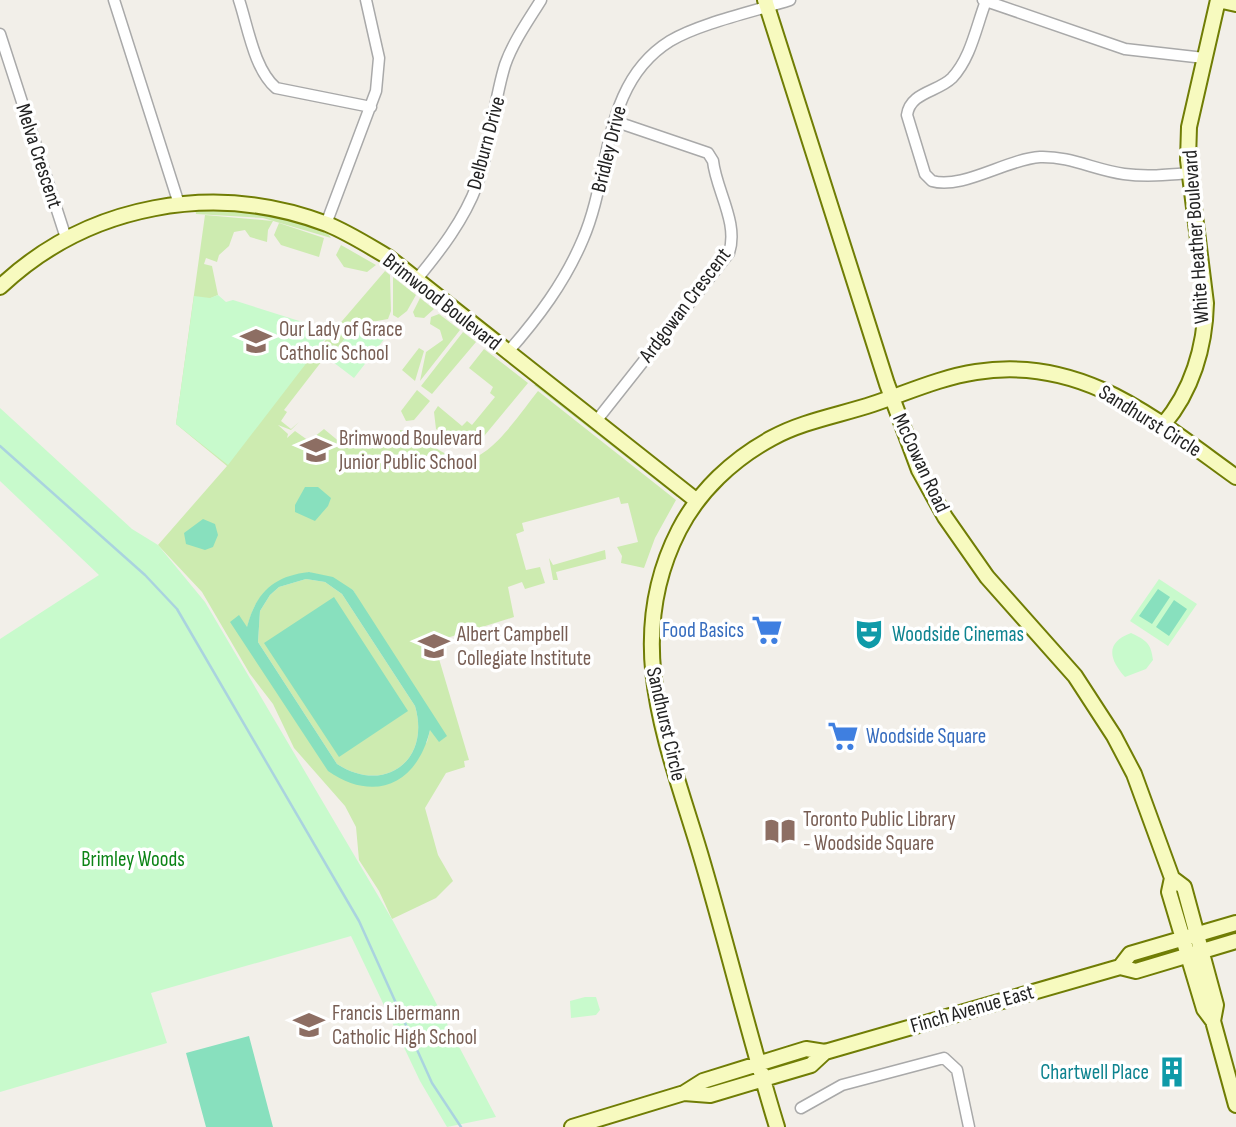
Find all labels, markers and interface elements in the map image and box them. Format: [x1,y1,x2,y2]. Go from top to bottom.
street label: Delburn Drive [462,94,510,192]
street label: Melva Crescent [10,101,68,211]
street label: Bridley Drive [586,103,632,195]
street label: White Heather Boulevard [1177,149,1215,325]
street label: Ardgowan Crescent [633,243,736,368]
street label: Brimwood Boulevard [378,248,506,356]
place label: Our Lady of Grace Catholic School [279,317,403,366]
school or university icon: Our Lady of Grace Catholic School [239,324,273,358]
street label: Sandhurst Circle [1094,380,1206,462]
street label: McCowan Road [887,409,955,517]
place label: Brimwood Boulevard Junior Public School [338,426,482,475]
school or university icon: Brimwood Boulevard Junior Public School [299,433,333,467]
supermarket icon: Food Basics [750,613,784,647]
theatre icon: Woodside Cinemas [852,617,886,651]
place label: Food Basics [662,618,744,643]
place label: Albert Campbell Collegiate Institute [456,622,591,671]
place label: Woodside Cinemas [892,622,1024,647]
school or university icon: Albert Campbell Collegiate Institute [417,629,451,663]
street label: Sandhurst Circle [641,665,691,783]
supermarket icon: Woodside Square [826,719,860,753]
place label: Woodside Square [866,724,986,749]
place label: Toronto Public Library - Woodside Square [803,807,956,856]
library icon: Toronto Public Library - Woodside Square [763,814,797,848]
park label: Brimley Woods [81,847,185,872]
street label: Finch Avenue East [908,979,1036,1039]
place label: Francis Libermann Catholic High School [332,1001,477,1050]
school or university icon: Francis Libermann Catholic High School [292,1008,326,1042]
building icon: Chartwell Place [1155,1055,1189,1089]
place label: Chartwell Place [1040,1060,1149,1085]

